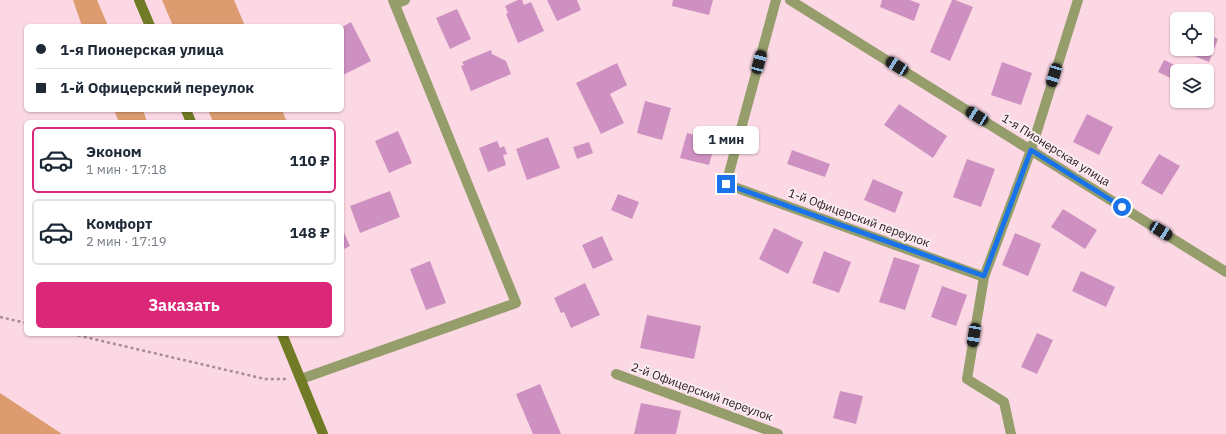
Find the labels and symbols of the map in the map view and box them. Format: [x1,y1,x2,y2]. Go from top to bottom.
car [750,49,768,75]
car [884,55,910,77]
car [1045,62,1063,88]
car [964,105,990,127]
street label: 1-я Пионерская улица [999,110,1114,189]
callout: 1 мин [693,126,759,154]
route end [717,175,735,193]
street label: 1-й Офицерский переулок [786,185,932,250]
route start [1113,198,1131,216]
car [1148,220,1174,242]
car [966,322,982,348]
street label: 2-й Офицерский переулок [629,359,775,424]

